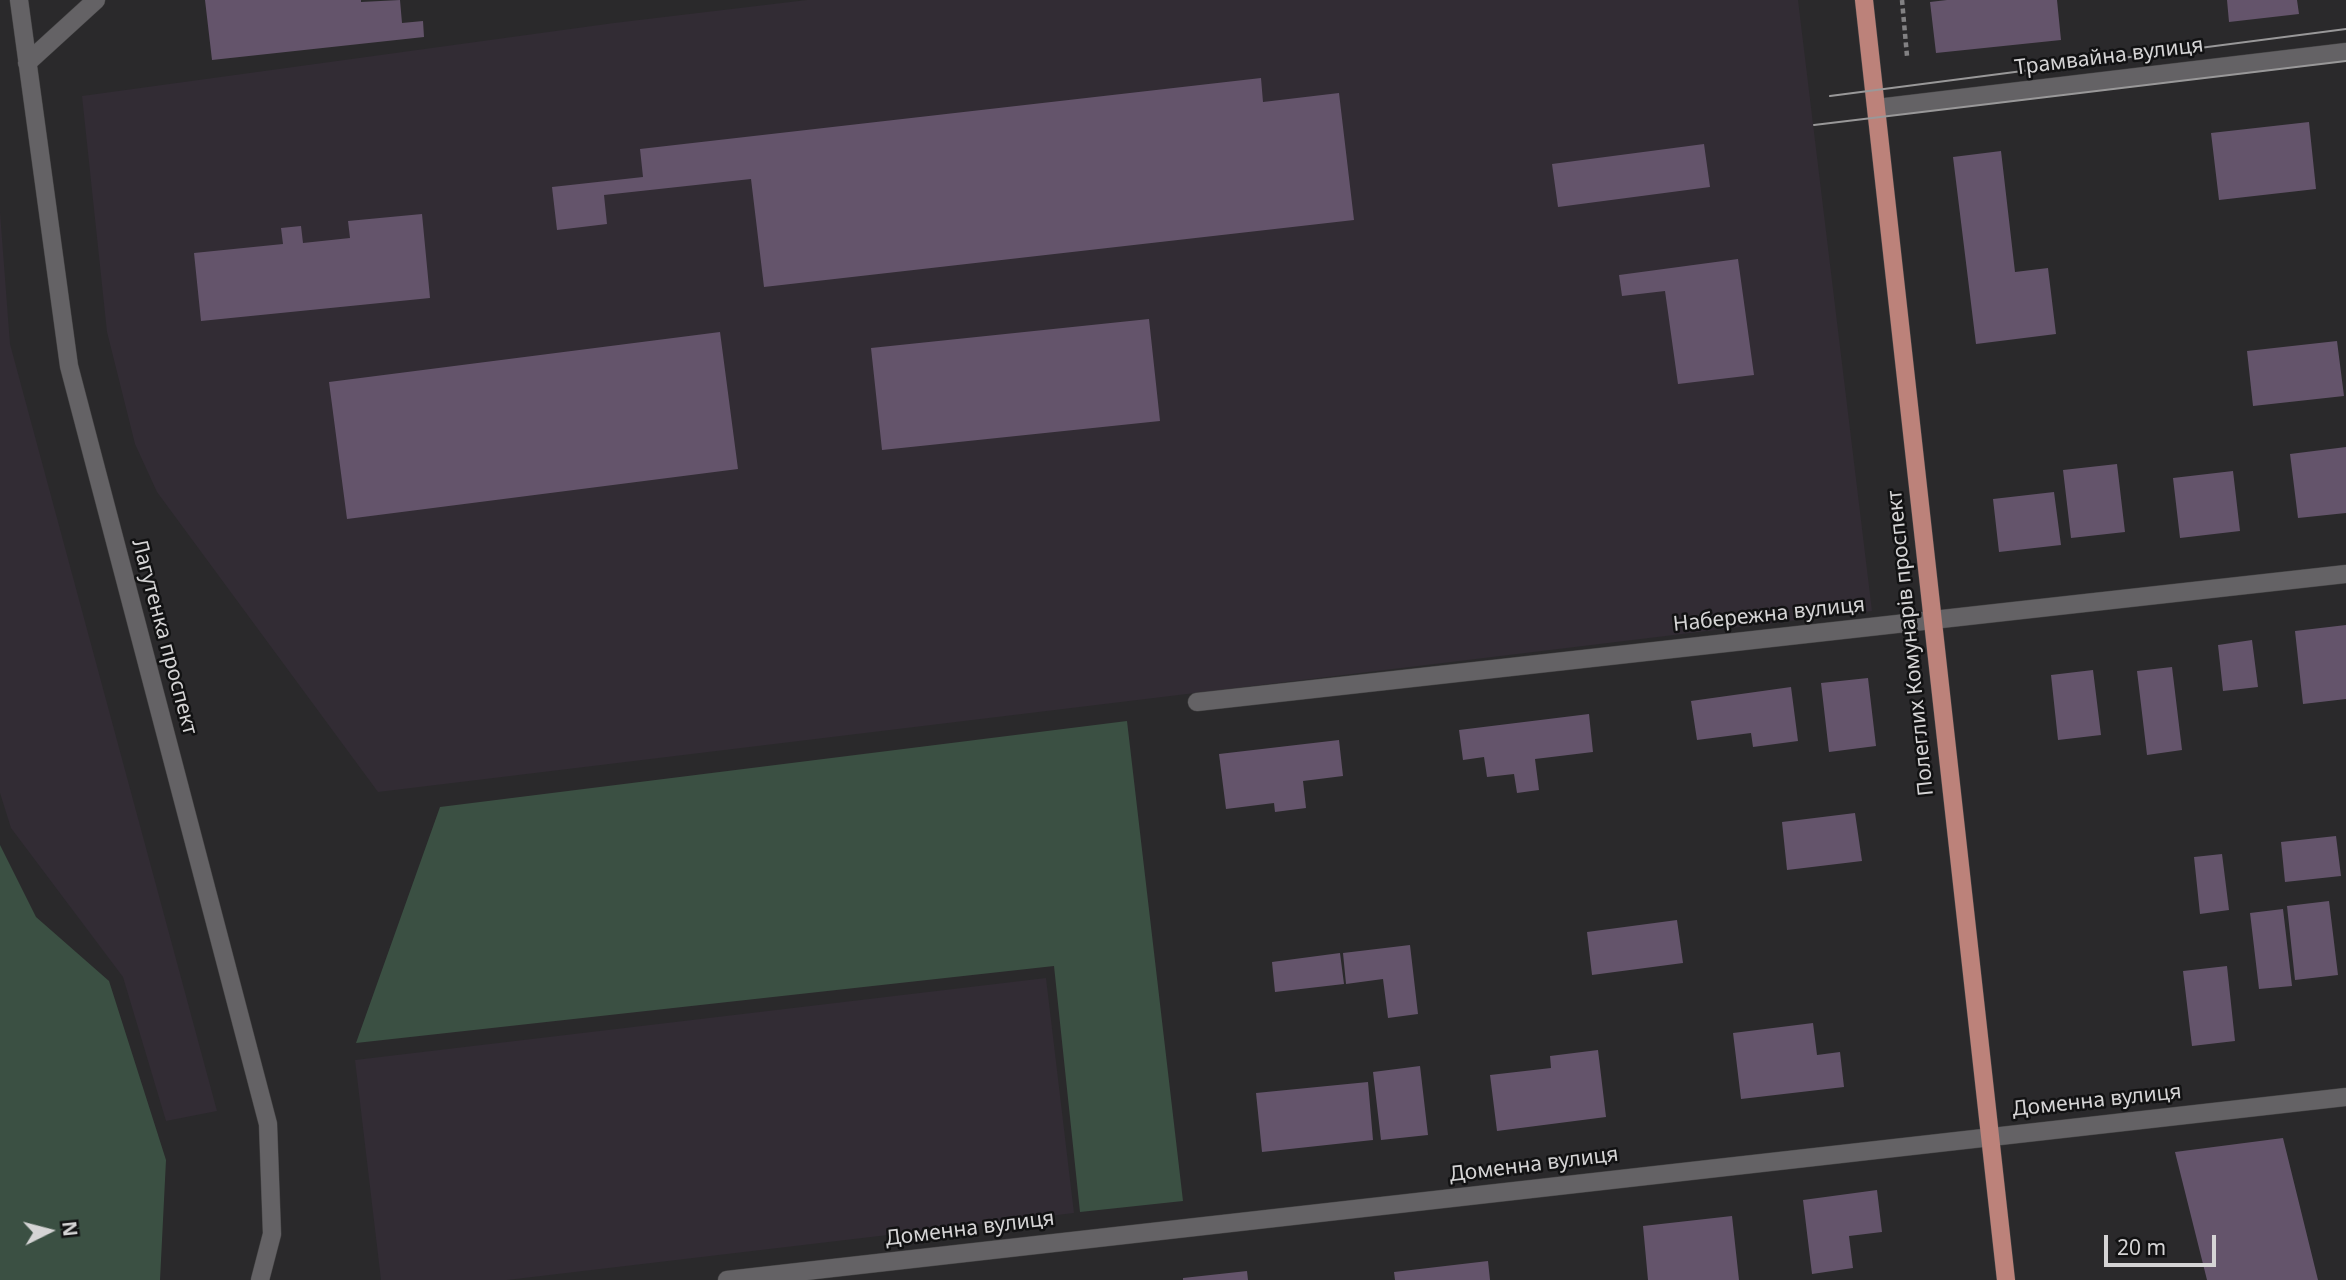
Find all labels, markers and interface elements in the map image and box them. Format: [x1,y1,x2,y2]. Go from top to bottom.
street label: Трамвайна вулиця [2013,33,2205,81]
street label: Полеглих Комунарів проспект [1882,489,1940,797]
street label: Лагутенка проспект [126,536,202,738]
street label: Набережна вулиця [1672,592,1866,638]
street label: Доменна вулиця [2011,1080,2183,1122]
street label: Доменна вулиця [1448,1142,1620,1188]
north arrow [14,1196,84,1266]
street label: Доменна вулиця [884,1206,1056,1252]
text: N [56,1220,84,1238]
scale bar [2108,1220,2220,1264]
text: 20 m [2117,1233,2166,1261]

